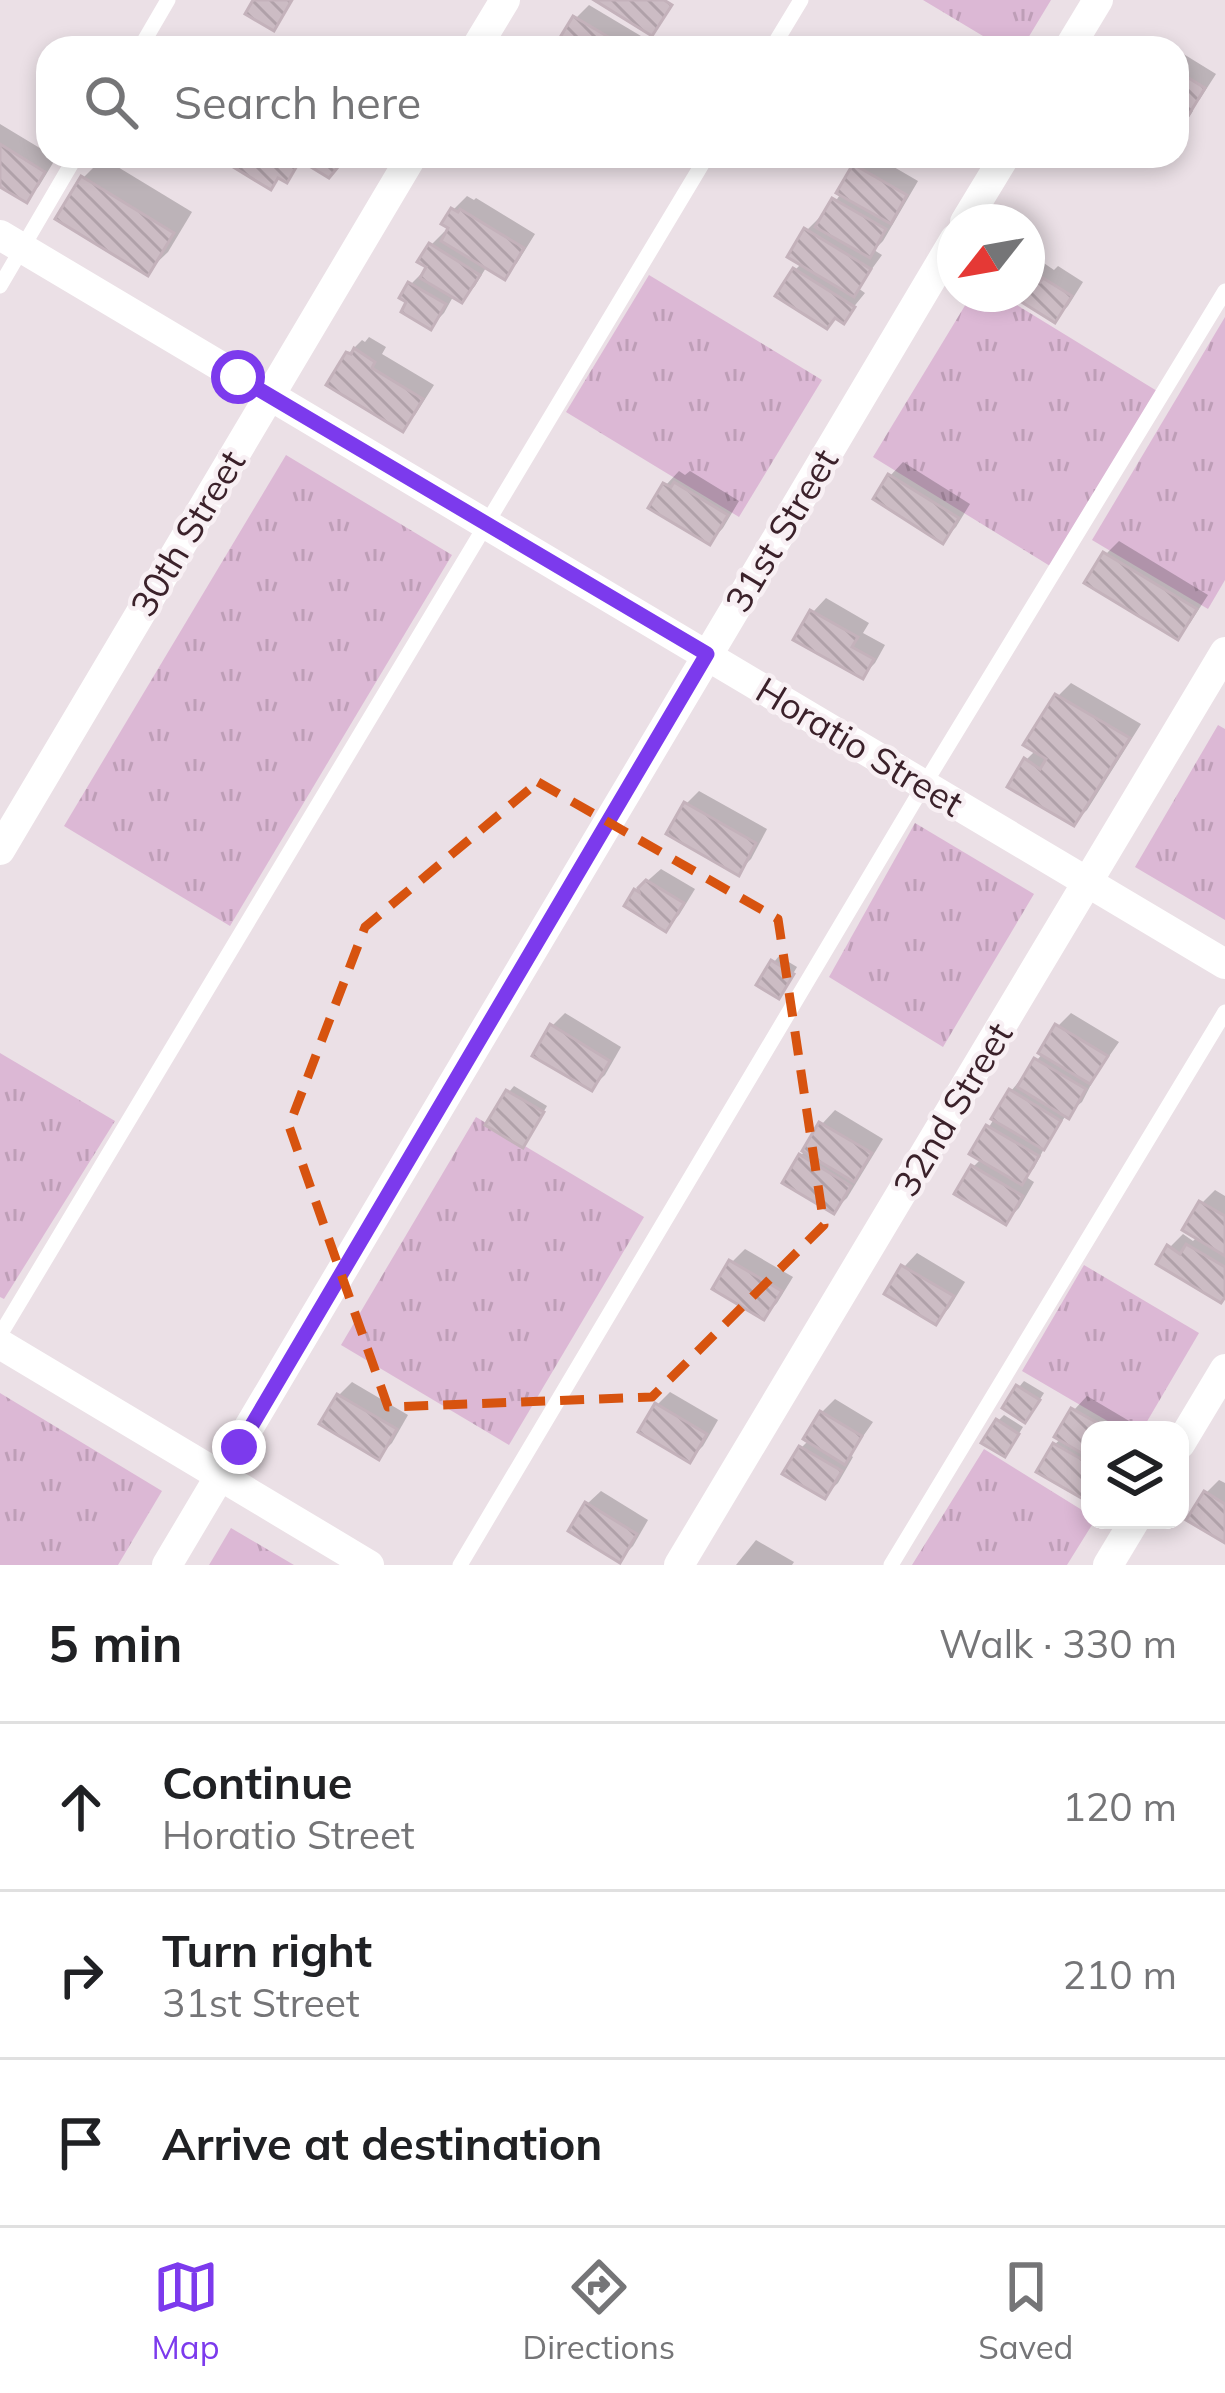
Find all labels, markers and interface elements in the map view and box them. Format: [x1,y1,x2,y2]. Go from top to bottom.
search box [36,36,1189,168]
icon: search [78,69,144,135]
text: Search here [174,74,421,130]
north arrow [937,204,1045,312]
route start [211,350,265,404]
street label: 31st Street [715,440,847,620]
street label: 30th Street [120,442,254,624]
street label: Horatio Street [748,667,972,825]
street label: 32nd Street [883,1014,1021,1204]
route end [212,1420,266,1474]
map controls [1081,1421,1189,1529]
button: layers [1081,1421,1189,1529]
text: 5 min [48,1611,183,1675]
text: Walk · 330 m [939,1619,1177,1668]
text: Continue [162,1754,352,1810]
icon: ahead [48,1774,114,1840]
text: 120 m [1062,1782,1177,1831]
text: Horatio Street [162,1810,415,1859]
text: Turn right [162,1922,372,1978]
icon: right [48,1942,114,2008]
text: 210 m [1062,1950,1177,1999]
text: 31st Street [162,1978,360,2027]
icon: arrive [48,2110,114,2176]
text: Arrive at destination [162,2115,602,2171]
tab: Map [152,2254,219,2367]
tab: Directions [523,2254,675,2367]
tab: Saved [978,2254,1073,2367]

